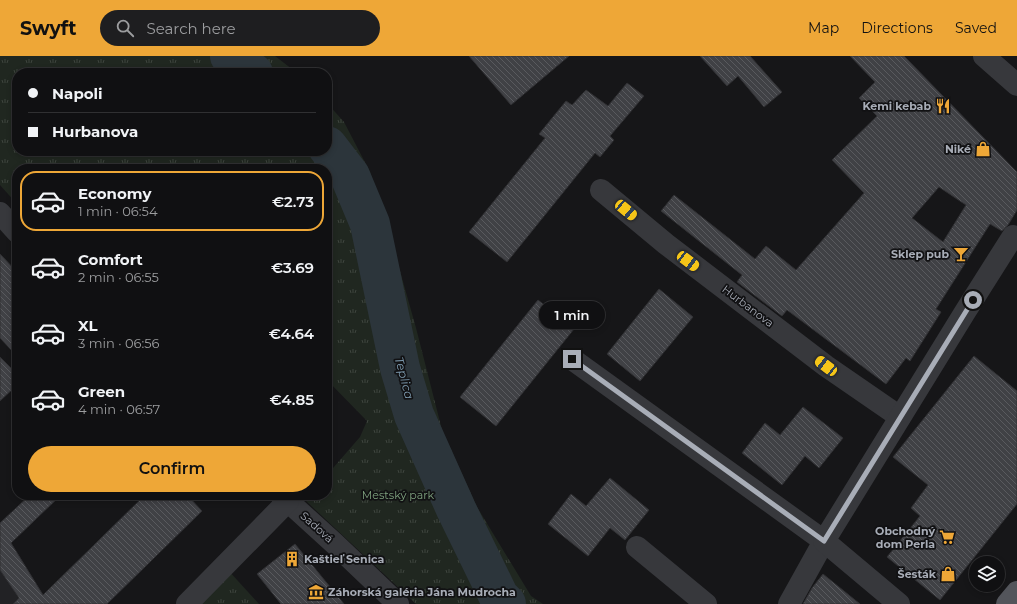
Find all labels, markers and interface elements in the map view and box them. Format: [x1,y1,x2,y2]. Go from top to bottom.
search box [100,10,380,46]
text: Swyft [20,17,76,40]
icon: search [114,17,136,39]
text: Search here [146,19,236,38]
text: Map [808,19,839,37]
text: Directions [861,19,933,37]
text: Saved [955,19,997,37]
text: Napoli [52,84,103,103]
restaurant icon: Kemi kebab [934,97,952,115]
place label: Kemi kebab [862,99,931,113]
text: Hurbanova [52,122,138,141]
shop icon: Niké [974,140,992,158]
place label: Niké [945,142,971,156]
icon: car [30,183,66,219]
text: Economy [78,184,151,203]
text: €2.73 [272,192,314,211]
car [613,198,639,222]
text: 1 min · 06:54 [78,203,158,219]
bar icon: Sklep pub [952,245,970,263]
place label: Sklep pub [891,247,949,261]
icon: car [30,249,66,285]
car [675,249,701,273]
text: Comfort [78,250,143,269]
text: €3.69 [271,258,314,277]
text: 2 min · 06:55 [78,269,159,285]
street label: Hurbanova [719,282,777,330]
route start [964,291,982,309]
callout: 1 min [539,301,605,329]
text: 1 min [555,307,589,323]
icon: car [30,315,66,351]
text: XL [78,316,97,335]
text: €4.64 [269,324,314,343]
text: 3 min · 06:56 [78,335,159,351]
route end [563,350,581,368]
car [813,354,839,378]
water label: Teplica [392,355,417,401]
icon: car [30,381,66,417]
text: Green [78,382,125,401]
text: €4.85 [269,390,314,409]
text: 4 min · 06:57 [78,401,160,417]
button: Confirm [28,446,316,492]
park label: Mestský park [362,488,435,502]
street label: Sadová [298,509,336,545]
place label: Obchodný dom Perla [875,524,935,551]
supermarket icon: Obchodný dom Perla [938,528,956,546]
building icon: Kaštieľ Senica [283,550,301,568]
place label: Kaštieľ Senica [304,552,384,566]
map controls [969,556,1005,592]
button: layers [969,556,1005,592]
shop icon: Šesták [939,565,957,583]
place label: Šesták [898,567,937,581]
museum icon: Záhorská galéria Jána Mudrocha [307,583,325,601]
place label: Záhorská galéria Jána Mudrocha [328,585,516,599]

